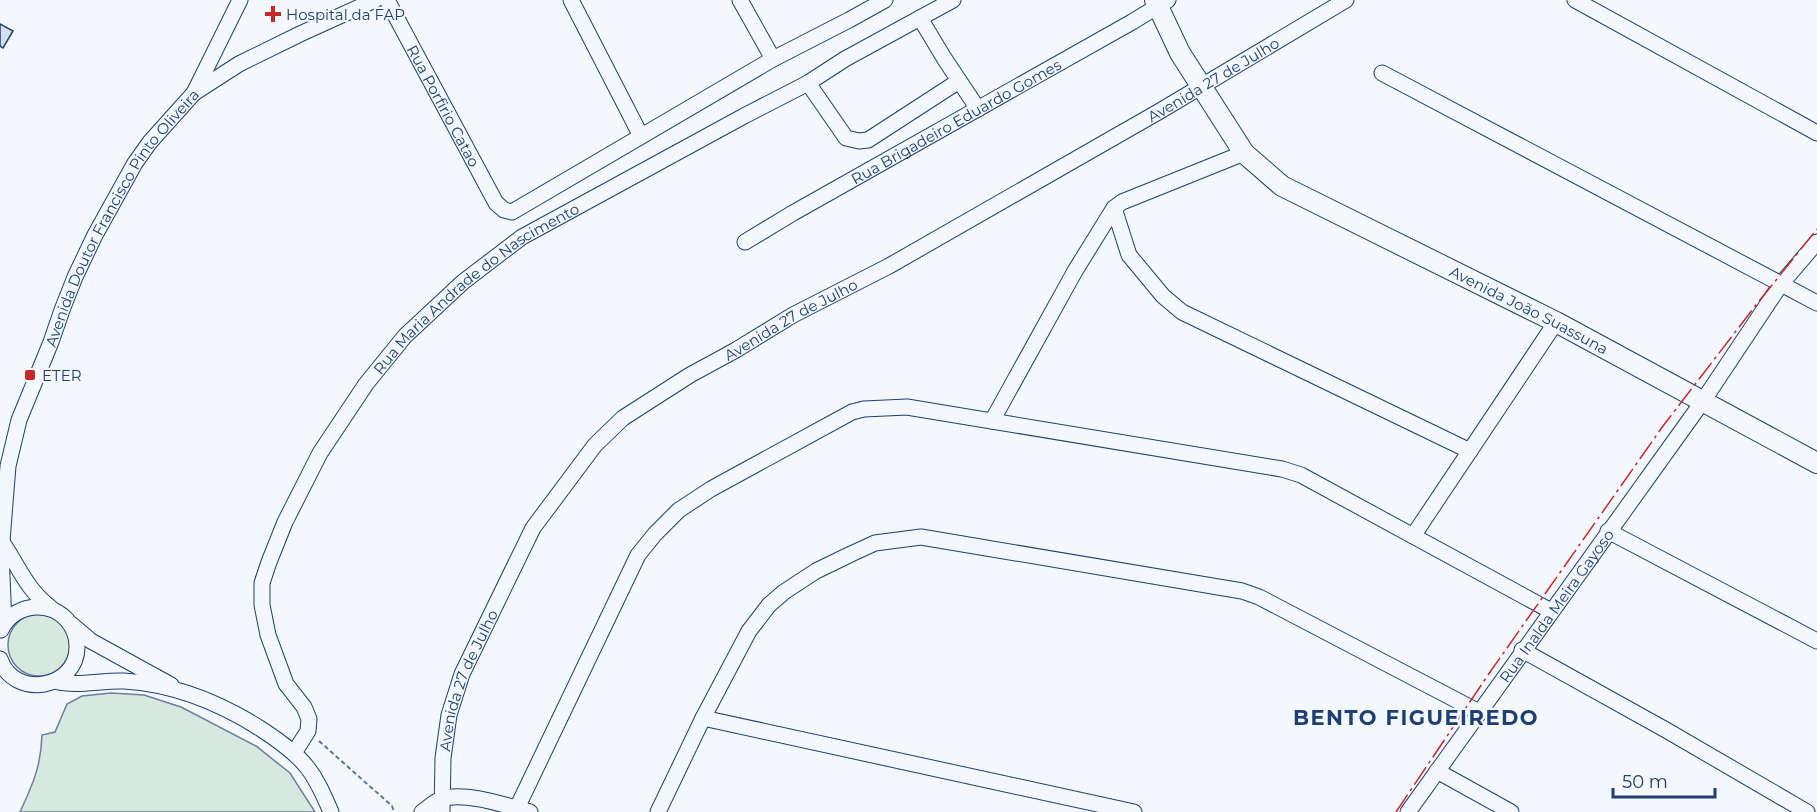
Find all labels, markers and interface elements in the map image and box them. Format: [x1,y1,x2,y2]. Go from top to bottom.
marker: Hospital da FAP [264,5,282,23]
place label: Hospital da FAP [286,5,405,24]
street label: Avenida 27 de Julho [1144,33,1282,126]
street label: Rua Porfirio Catao [403,41,484,170]
street label: Rua Brigadeiro Eduardo Gomes [847,54,1064,188]
street label: Avenida Doutor Francisco Pinto Oliveira [41,85,203,349]
street label: Rua Maria Andrade do Nascimento [369,198,582,378]
street label: Avenida João Suassuna [1447,261,1612,358]
street label: Avenida 27 de Julho [721,274,861,364]
place label: ETER [42,366,82,385]
marker: ETER [23,368,37,382]
street label: Rua Inalda Meira Gayoso [1495,525,1618,686]
street label: Avenida 27 de Julho [435,606,501,752]
district label: BENTO FIGUEIREDO [1293,705,1539,730]
scale bar [1613,761,1715,799]
text: 50 m [1622,771,1668,793]

